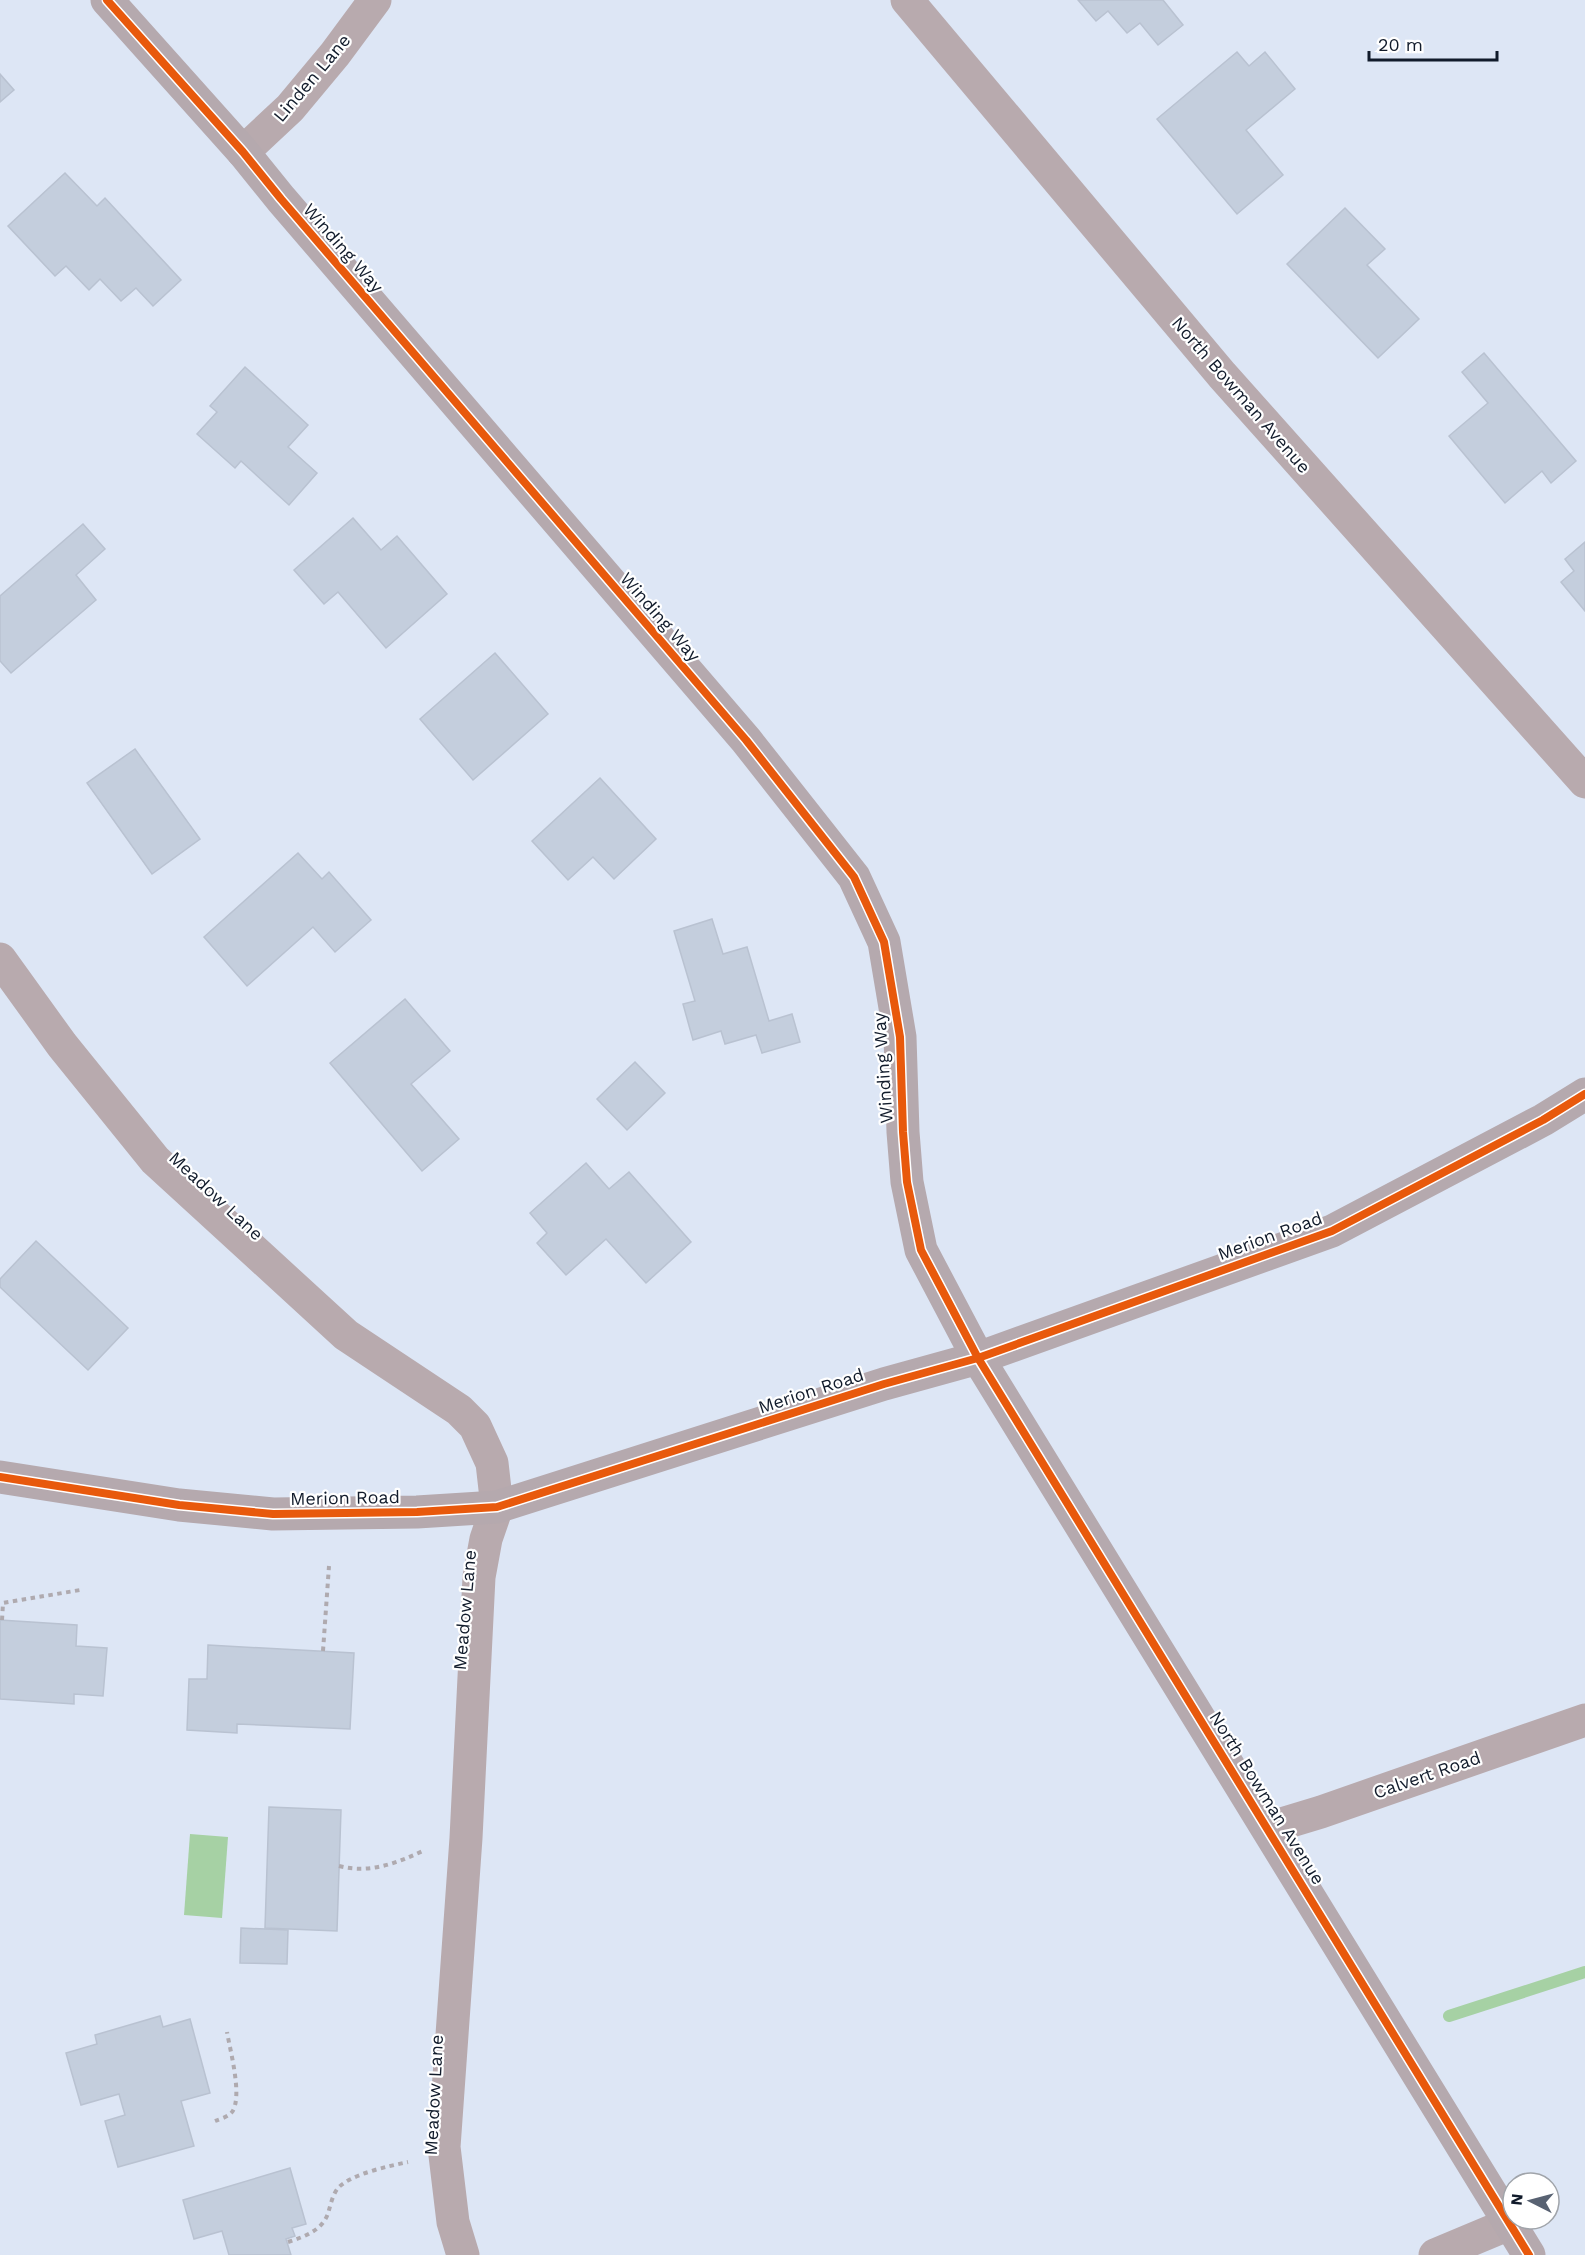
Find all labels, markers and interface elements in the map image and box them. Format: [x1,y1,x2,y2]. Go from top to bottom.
scale bar [1369,24,1496,62]
street label: Linden Lane [269,30,354,126]
text: 20 m [1378,34,1423,55]
street label: Winding Way [299,199,388,297]
street label: North Bowman Avenue [1168,312,1315,477]
street label: Winding Way [616,568,705,666]
street label: Winding Way [868,1011,897,1124]
street label: Meadow Lane [165,1147,268,1245]
street label: Merion Road [1215,1207,1325,1264]
street label: Merion Road [755,1364,866,1417]
street label: Merion Road [290,1486,400,1509]
street label: Meadow Lane [449,1549,480,1671]
street label: North Bowman Avenue [1205,1707,1329,1888]
street label: Calvert Road [1371,1746,1483,1803]
street label: Meadow Lane [420,2034,447,2156]
north arrow [1501,2171,1561,2231]
text: N [1507,2193,1527,2206]

